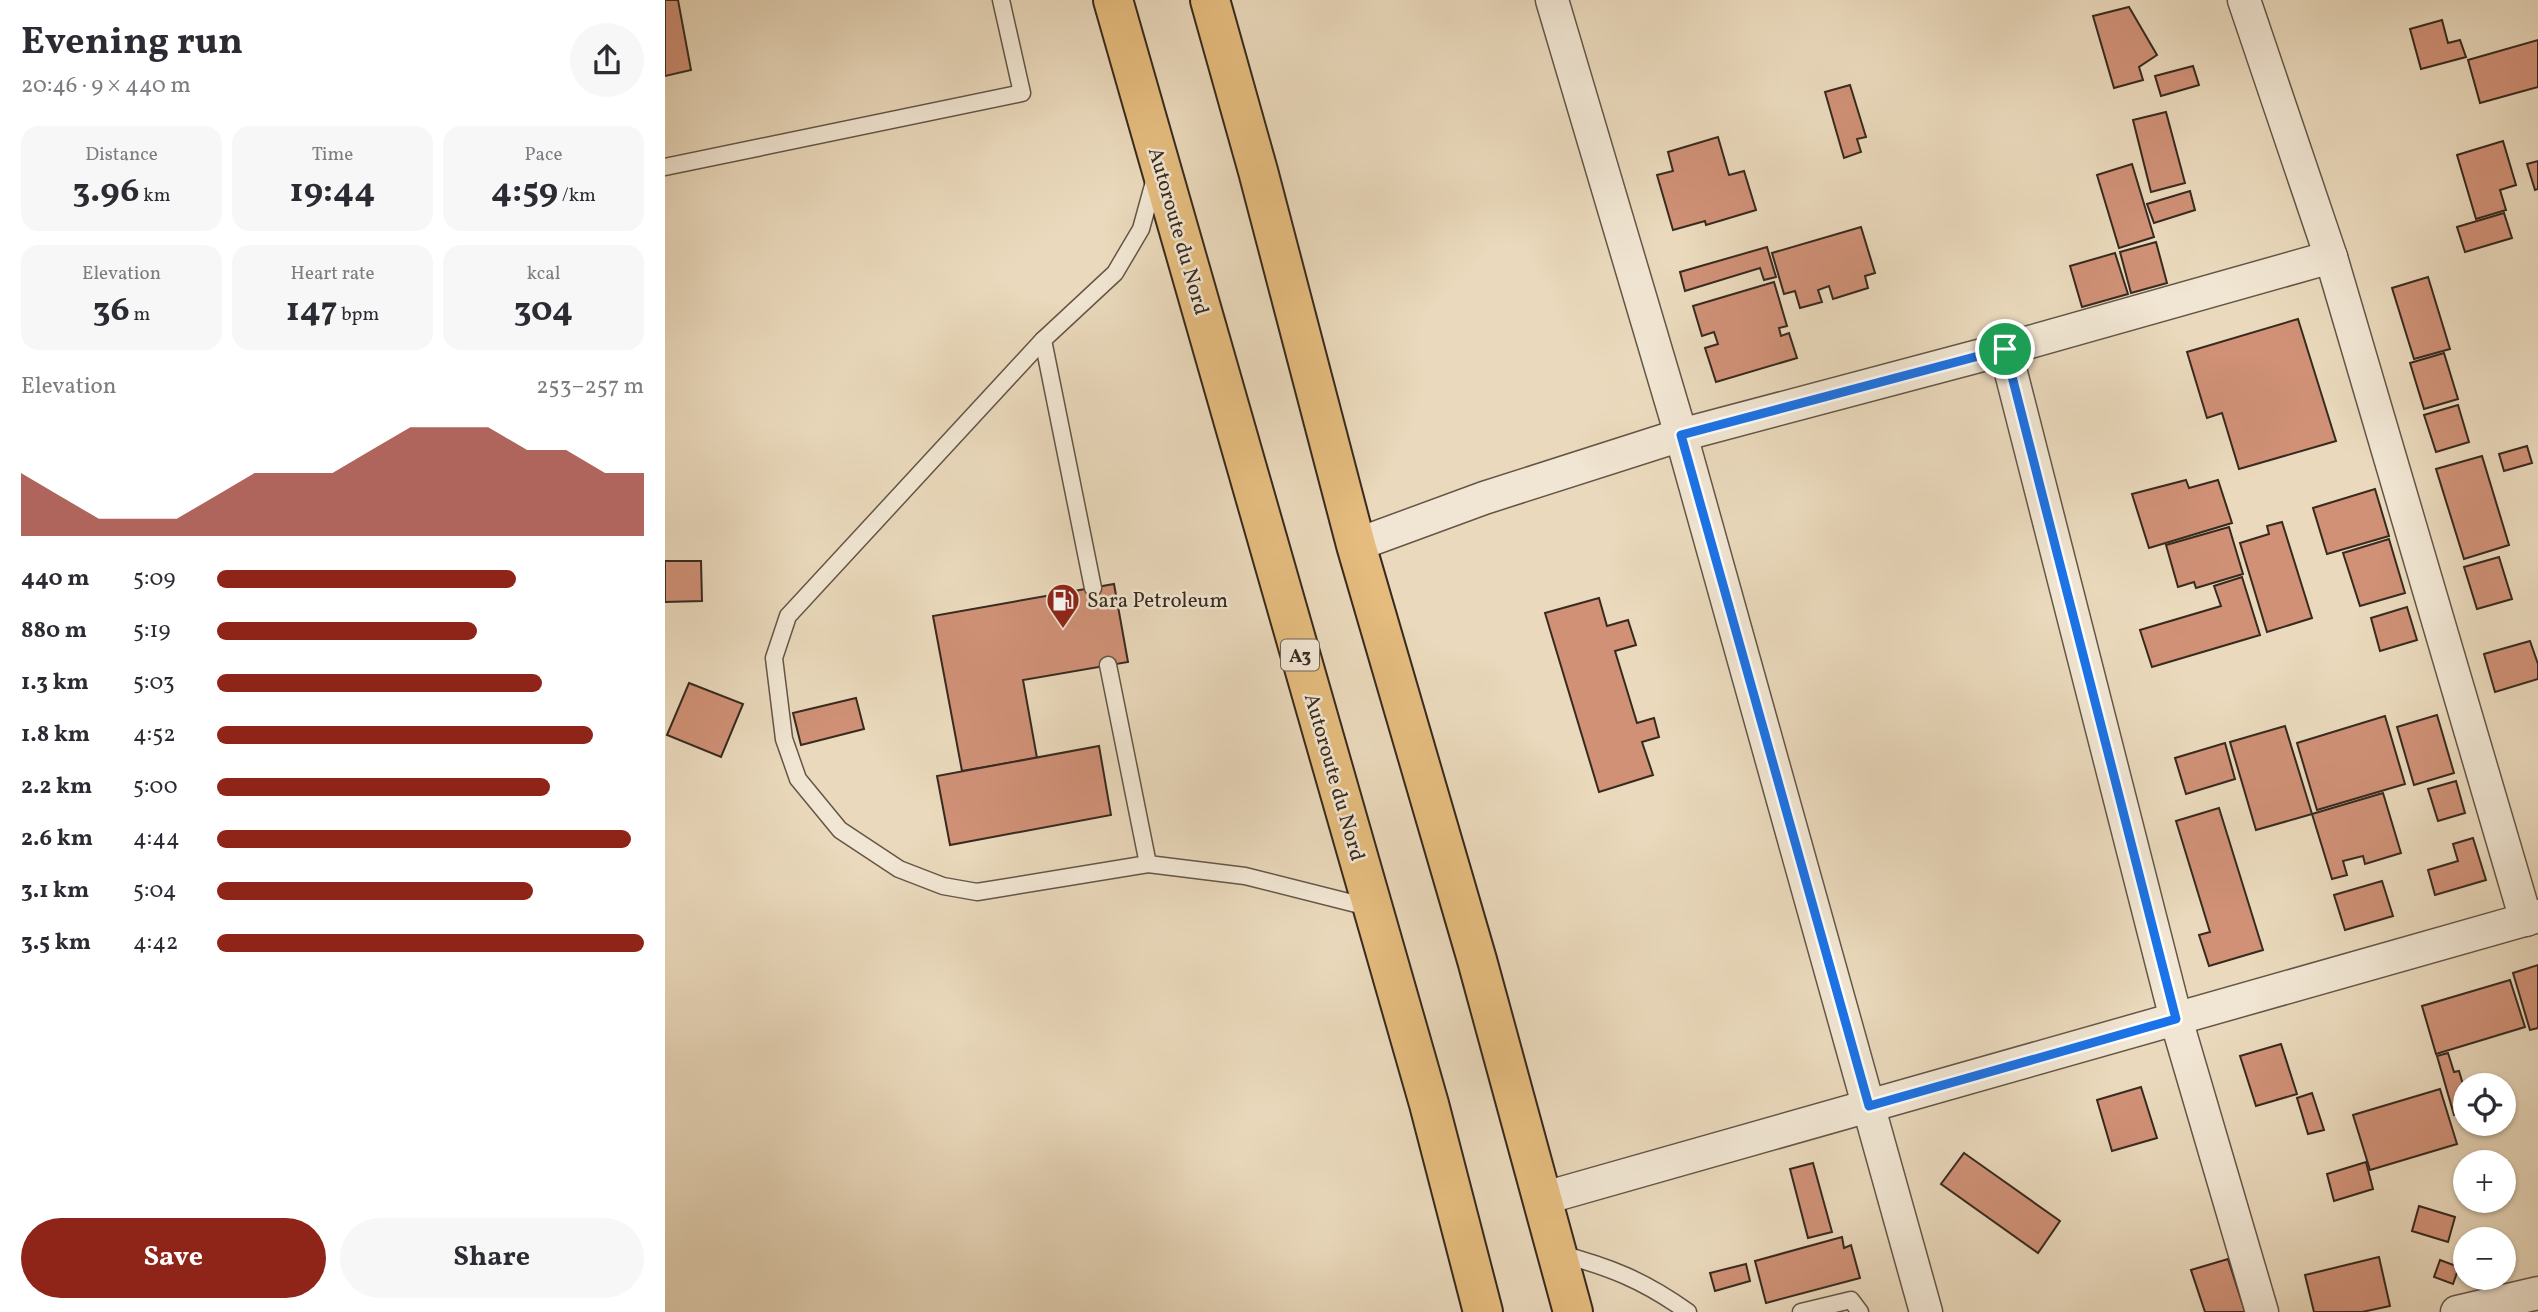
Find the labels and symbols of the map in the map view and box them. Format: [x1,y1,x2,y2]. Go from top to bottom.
street label: Autoroute du Nord [1140,144,1215,319]
pin [1975,319,2035,379]
fuel station icon: Sara Petroleum [1044,581,1082,630]
place label: Sara Petroleum [1087,587,1228,616]
road number: A3 [1281,640,1319,670]
street label: Autoroute du Nord [1296,690,1371,865]

